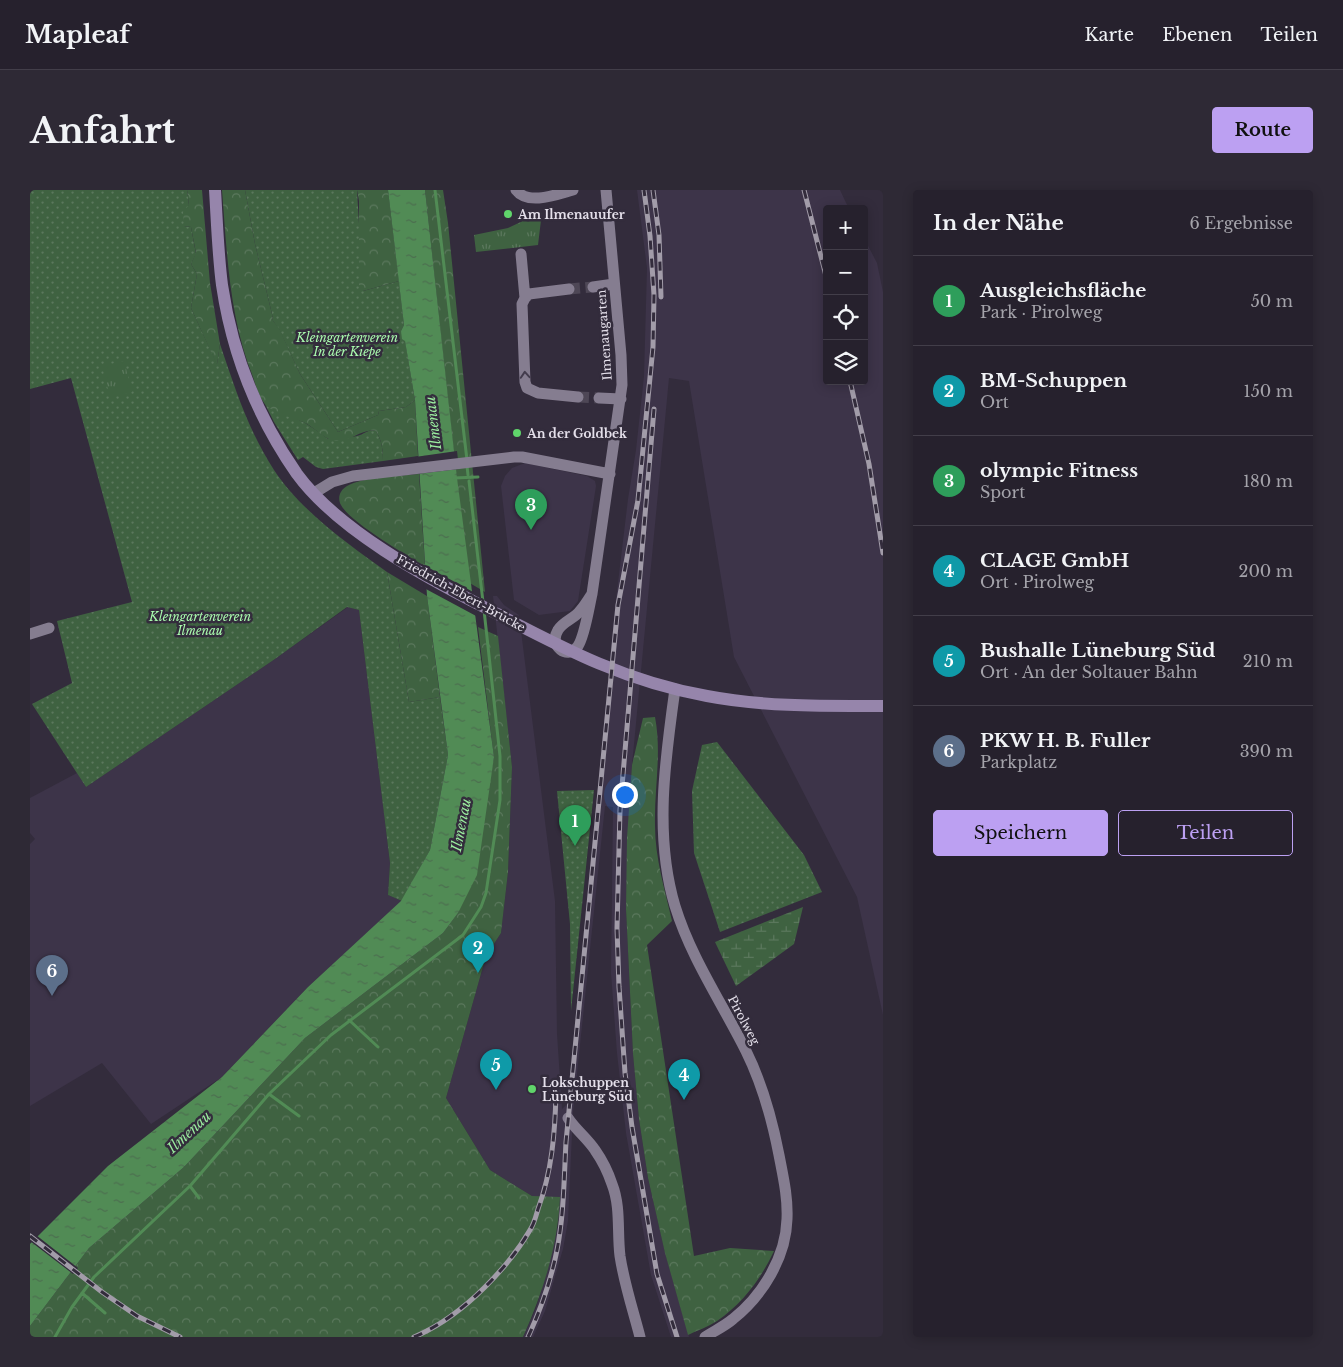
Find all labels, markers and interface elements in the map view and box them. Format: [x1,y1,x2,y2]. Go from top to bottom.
text: Mapleaf [25,20,130,49]
text: Karte [1084,24,1134,46]
text: Ebenen [1162,24,1232,46]
text: Teilen [1260,24,1318,46]
button: Route [1212,107,1313,153]
text: Anfahrt [30,109,175,152]
map controls [823,205,868,385]
button: + [823,205,868,250]
place label: Am Ilmenauufer [517,207,625,222]
marker: Am Ilmenauufer [502,208,514,220]
text: In der Nähe [933,210,1064,236]
text: 6 Ergebnisse [1190,213,1293,233]
button: − [823,250,868,295]
text: Ausgleichsfläche [980,279,1146,302]
street label: Ilmenaugarten [593,289,615,381]
text: 1 [946,291,952,311]
text: 50 m [1251,291,1293,311]
button: locate [823,295,868,340]
text: Park · Pirolweg [980,302,1102,322]
park label: Kleingartenverein In der Kiepe [295,330,398,359]
button: layers [823,340,868,385]
text: BM-Schuppen [980,369,1127,392]
one-way arrow [519,370,530,378]
text: 2 [944,381,954,401]
text: 150 m [1244,381,1293,401]
text: Ort [980,392,1009,412]
water label: Ilmenau [421,395,445,452]
place label: An der Goldbek [526,426,628,441]
marker: An der Goldbek [511,427,523,439]
text: olympic Fitness [980,459,1138,482]
text: 3 [944,471,954,491]
text: 180 m [1243,471,1293,491]
text: Sport [980,482,1025,502]
pin: 3 [515,489,547,530]
text: CLAGE GmbH [980,549,1129,572]
street label: Friedrich-Ebert-Brücke [394,551,528,635]
text: 4 [944,561,954,581]
text: 200 m [1239,561,1293,581]
text: Ort · Pirolweg [980,572,1094,592]
park label: Kleingartenverein Ilmenau [148,609,251,638]
text: Bushalle Lüneburg Süd [980,639,1215,662]
text: 5 [944,651,954,671]
text: 210 m [1243,651,1293,671]
text: Ort · An der Soltauer Bahn [980,662,1197,682]
text: PKW H. B. Fuller [980,729,1151,752]
text: 6 [944,741,954,761]
text: 390 m [1240,741,1293,761]
text: Parkplatz [980,752,1057,772]
your location [612,782,638,808]
water label: Ilmenau [447,797,475,854]
pin: 1 [559,805,591,846]
button: Speichern [933,810,1108,856]
button: Teilen [1118,810,1293,856]
pin: 2 [462,932,494,973]
pin: 6 [36,955,68,996]
street label: Pirolweg [725,993,764,1048]
pin: 5 [480,1049,512,1090]
pin: 4 [668,1059,700,1100]
place label: Lokschuppen Lüneburg Süd [542,1075,634,1104]
marker: Lokschuppen Lüneburg Süd [526,1083,538,1095]
water label: Ilmenau [163,1107,215,1158]

